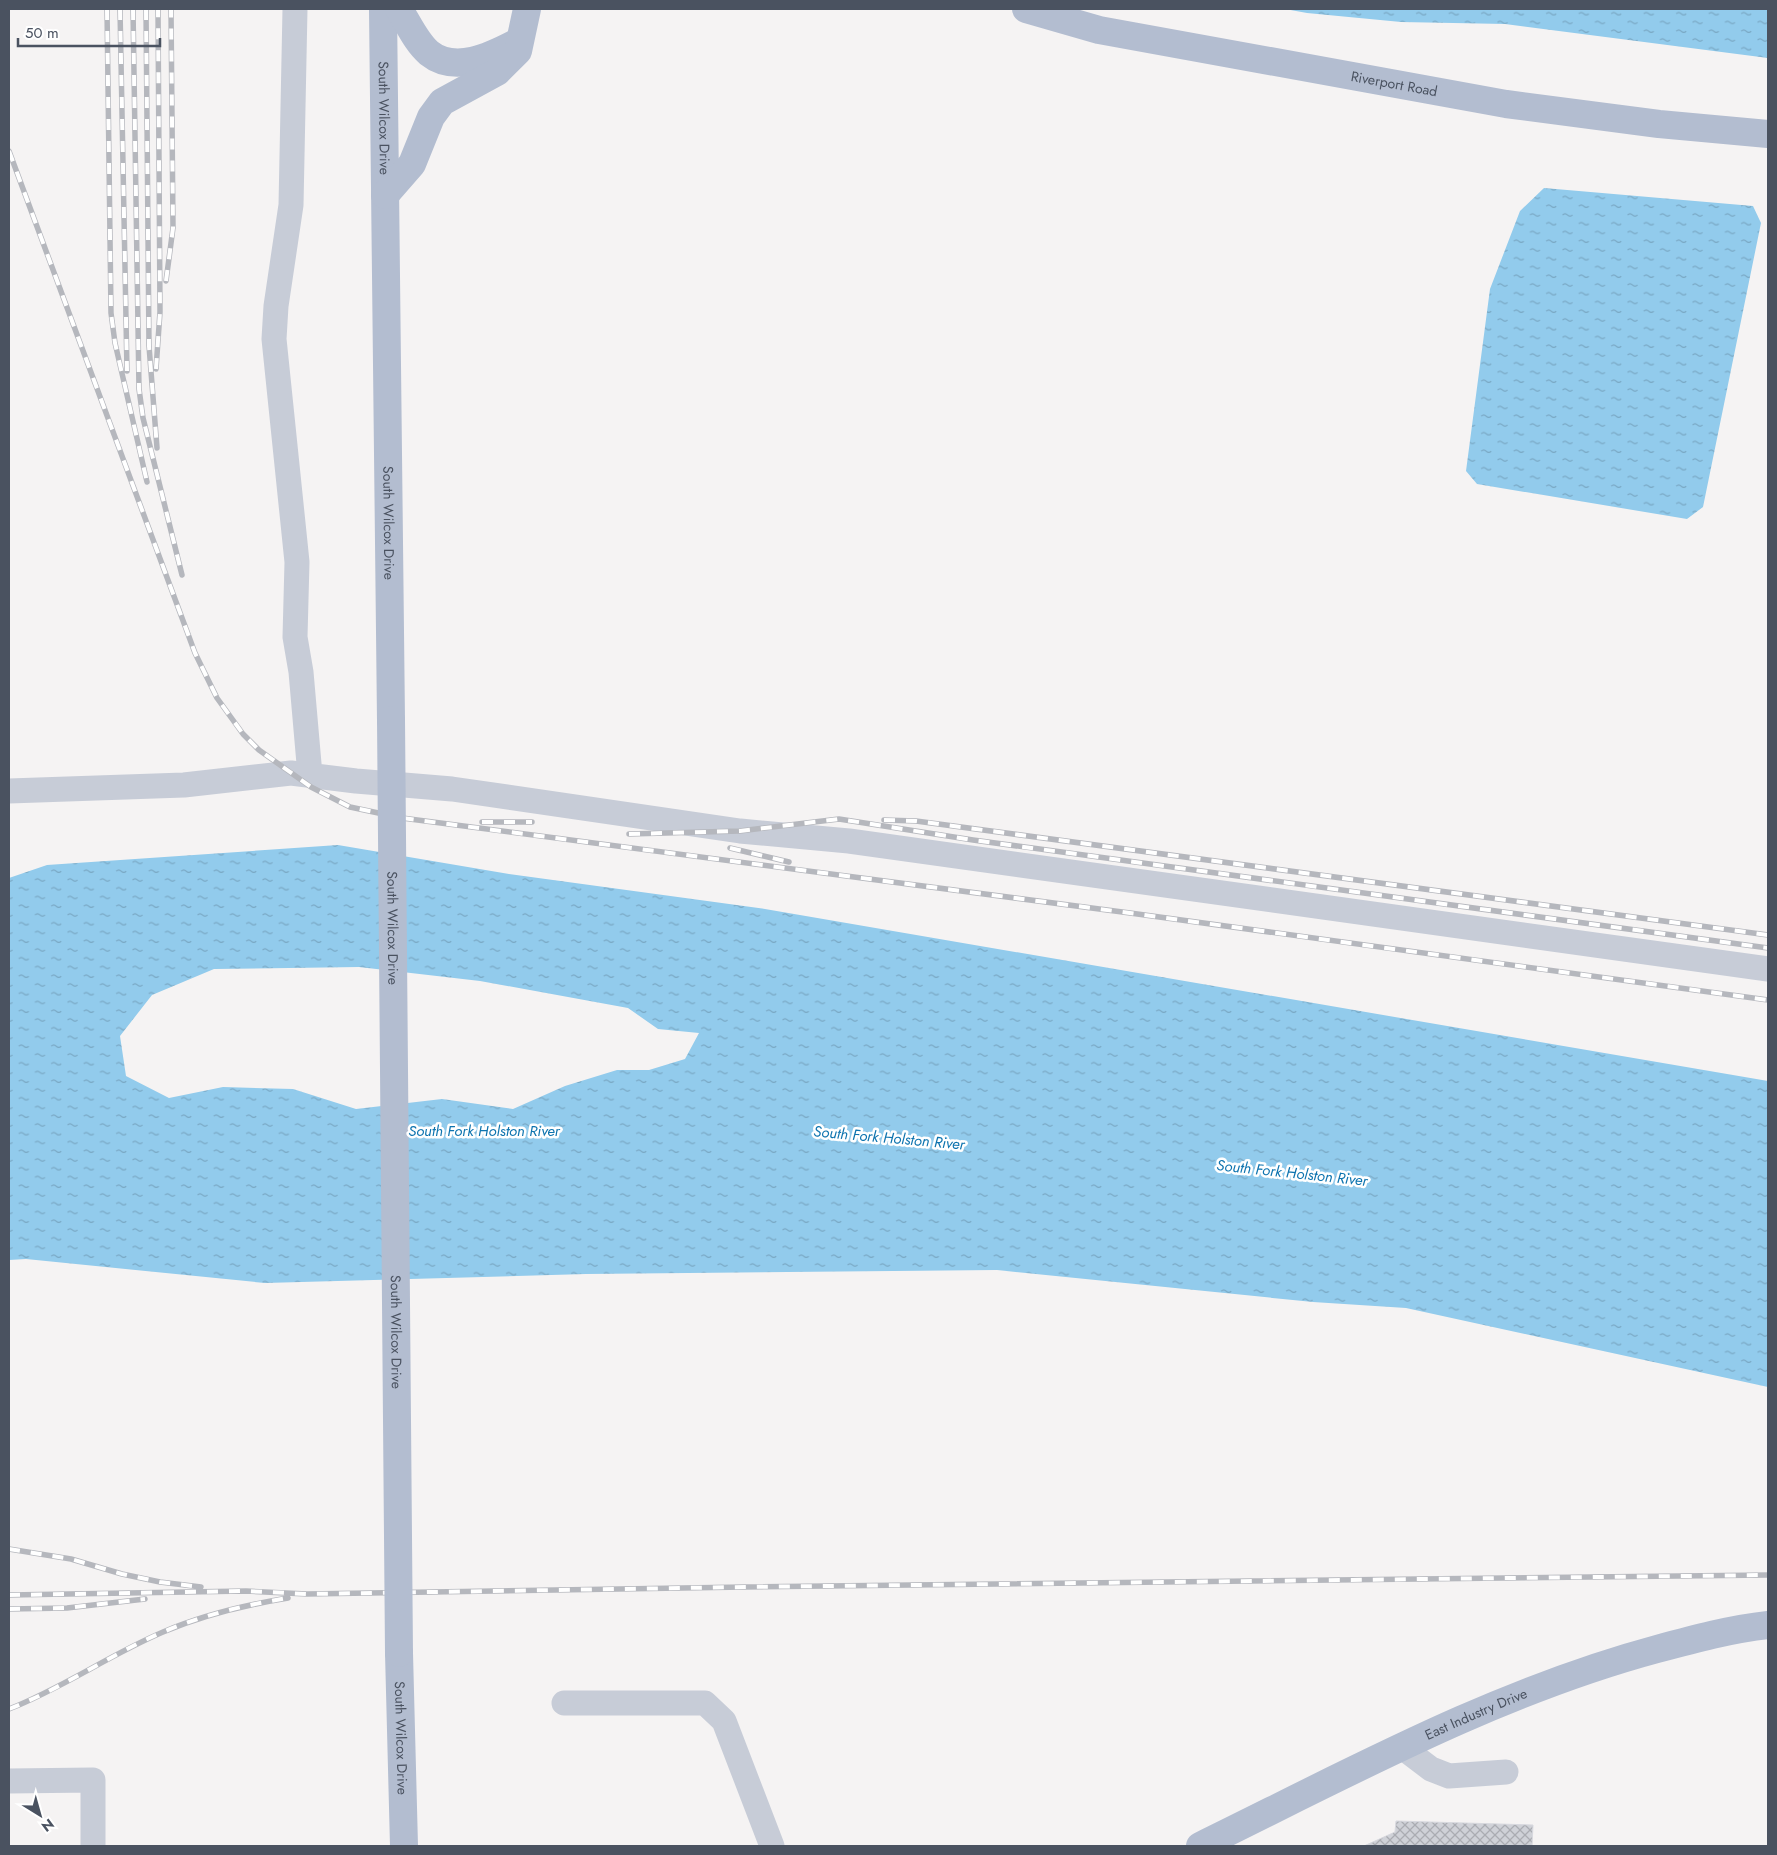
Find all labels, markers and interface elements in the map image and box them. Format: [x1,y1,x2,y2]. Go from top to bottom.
scale bar [18,15,160,47]
text: 50 m [25,22,59,44]
street label: South Wilcox Drive [374,61,395,175]
street label: Riverport Road [1349,66,1439,101]
street label: South Wilcox Drive [378,466,399,580]
street label: South Wilcox Drive [382,871,403,985]
water label: South Fork Holston River [408,1120,561,1142]
water label: South Fork Holston River [812,1120,967,1156]
water label: South Fork Holston River [1215,1154,1370,1192]
street label: South Wilcox Drive [386,1275,407,1389]
street label: South Wilcox Drive [390,1681,413,1795]
street label: East Industry Drive [1422,1683,1530,1745]
north arrow [15,1790,65,1840]
text: N [37,1814,58,1837]

